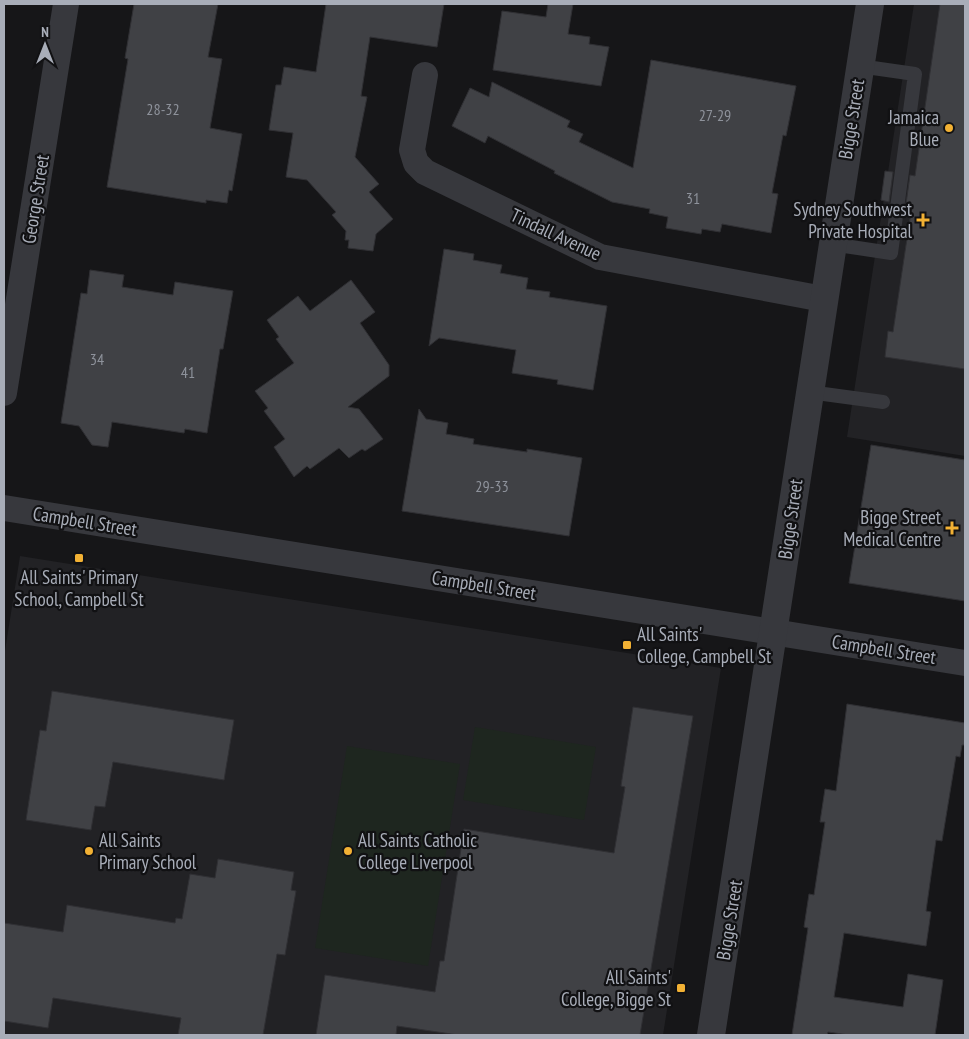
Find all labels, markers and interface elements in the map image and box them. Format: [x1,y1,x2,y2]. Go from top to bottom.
north arrow [20,20,70,70]
text: N [41,23,49,41]
street label: Bigge Street [833,77,869,161]
house number: 28-32 [146,99,180,119]
house number: 27-29 [699,105,731,125]
place label: Jamaica Blue [887,105,939,151]
marker: Jamaica Blue [943,122,955,134]
street label: George Street [16,152,54,245]
house number: 31 [686,188,700,208]
place label: Sydney Southwest Private Hospital [793,197,913,243]
street label: Tindall Avenue [507,203,605,265]
marker: Sydney Southwest Private Hospital [916,213,930,227]
house number: 34 [90,349,104,369]
house number: 41 [181,362,195,382]
house number: 29-33 [475,476,509,496]
street label: Bigge Street [773,477,808,561]
street label: Campbell Street [31,501,139,541]
place label: Bigge Street Medical Centre [843,505,942,551]
marker: Bigge Street Medical Centre [945,521,959,535]
marker: All Saints' Primary School, Campbell St [73,552,85,564]
place label: All Saints' Primary School, Campbell St [14,565,144,611]
street label: Campbell Street [430,565,538,605]
place label: All Saints' College, Campbell St [637,622,772,668]
street label: Campbell Street [830,629,938,669]
marker: All Saints' College, Campbell St [621,639,633,651]
place label: All Saints Primary School [99,828,197,874]
place label: All Saints Catholic College Liverpool [358,828,477,874]
marker: All Saints Primary School [83,845,95,857]
marker: All Saints Catholic College Liverpool [342,845,354,857]
street label: Bigge Street [711,878,747,962]
place label: All Saints' College, Bigge St [561,965,672,1011]
marker: All Saints' College, Bigge St [675,982,687,994]

